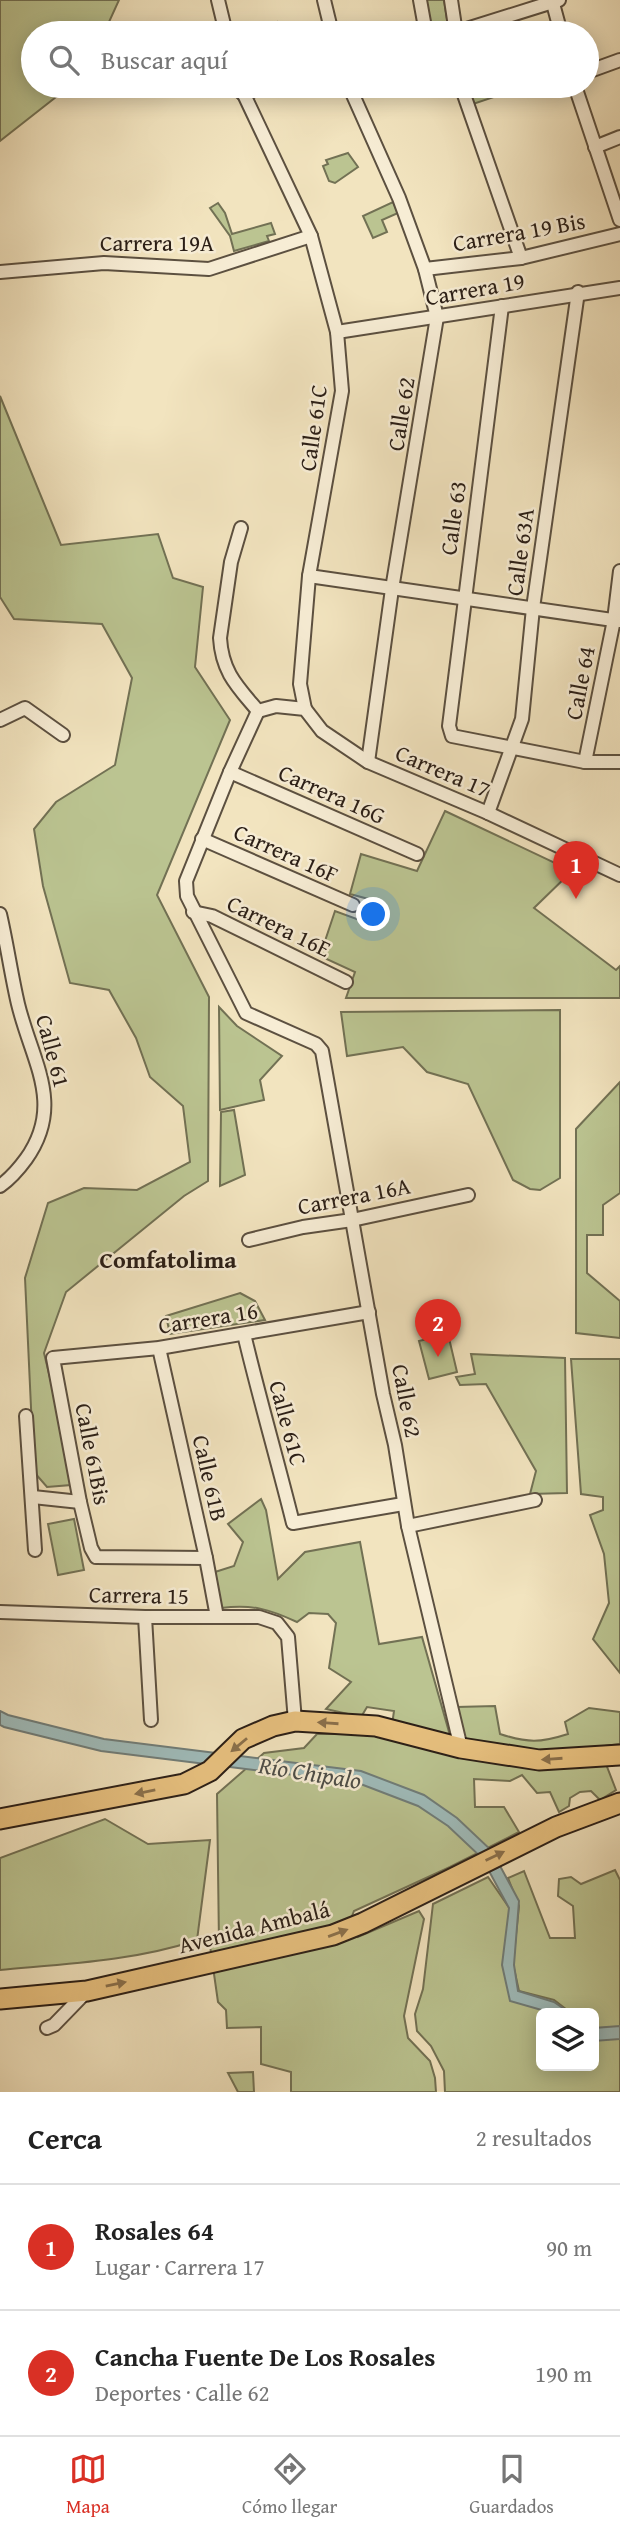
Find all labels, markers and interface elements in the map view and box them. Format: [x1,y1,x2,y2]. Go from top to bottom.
search box [21,21,599,98]
text: Buscar aquí [101,40,228,79]
icon: search [45,41,83,79]
street label: Carrera 19 Bis [450,204,588,259]
street label: Carrera 19A [100,226,214,259]
street label: Carrera 19 [423,264,527,313]
street label: Calle 62 [378,375,423,453]
street label: Calle 61C [290,383,335,473]
street label: Calle 63 [431,479,474,557]
street label: Calle 63A [497,506,542,598]
street label: Calle 64 [556,643,603,723]
street label: Carrera 17 [391,736,496,805]
street label: Carrera 16G [274,755,391,832]
street label: Carrera 16F [229,815,344,890]
pin: 1 [553,841,599,899]
street label: Carrera 16E [222,886,337,965]
your location [356,897,390,931]
street label: Calle 61 [28,1011,79,1091]
street label: Carrera 16A [295,1168,413,1223]
district label: Comfatolima [99,1242,237,1277]
street label: Carrera 16 [156,1293,260,1342]
pin: 2 [415,1299,461,1357]
street label: Calle 62 [384,1361,431,1441]
street label: Calle 61C [261,1377,316,1469]
street label: Calle 61Bis [67,1400,120,1508]
street label: Calle 61B [185,1432,236,1524]
street label: Carrera 15 [89,1577,189,1612]
one-way arrow [317,1717,339,1728]
one-way arrow [230,1737,248,1752]
water label: Río Chipalo [255,1747,364,1798]
one-way arrow [541,1754,563,1765]
one-way arrow [134,1787,156,1798]
one-way arrow [485,1851,505,1862]
street label: Avenida Ambalá [175,1892,333,1961]
one-way arrow [327,1927,348,1938]
one-way arrow [105,1979,127,1990]
map controls [536,2008,599,2071]
button: layers [536,2008,599,2071]
text: Cerca [28,2116,102,2160]
text: 2 resultados [476,2121,592,2154]
text: Rosales 64 [95,2211,214,2250]
text: 1 [45,2231,57,2264]
text: 90 m [546,2231,592,2264]
text: Lugar · Carrera 17 [95,2250,265,2283]
text: Cancha Fuente De Los Rosales [95,2337,435,2376]
text: 2 [45,2357,57,2390]
text: 190 m [535,2357,592,2390]
text: Deportes · Calle 62 [95,2376,270,2409]
tab: Mapa [66,2450,110,2520]
tab: Cómo llegar [242,2450,337,2520]
tab: Guardados [469,2450,554,2520]

